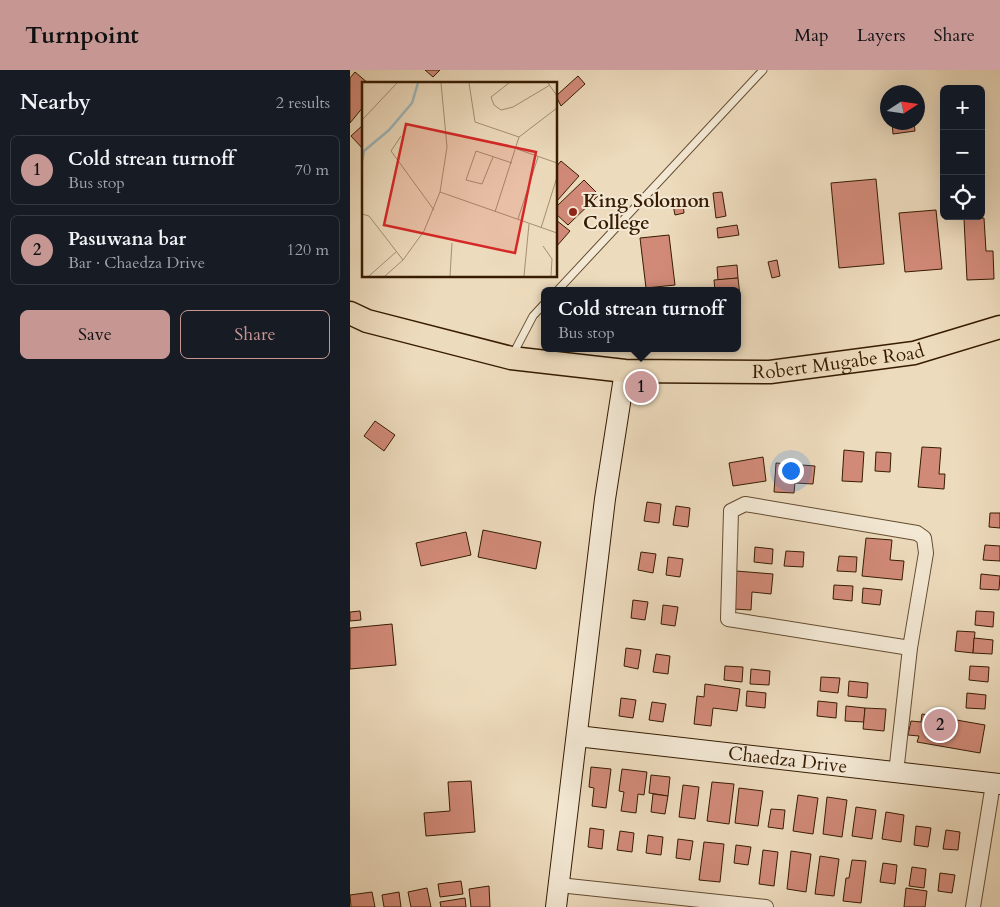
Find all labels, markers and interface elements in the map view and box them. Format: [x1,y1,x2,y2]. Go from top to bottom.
text: Turnpoint [25,19,139,52]
text: Map [794,23,829,48]
text: Layers [857,23,906,48]
text: Share [934,23,975,48]
inset map [362,82,558,278]
north arrow [880,85,925,130]
map controls [940,85,985,220]
button: + [940,85,985,130]
text: Nearby [20,88,91,117]
text: 2 results [276,92,330,114]
button: − [940,130,985,175]
text: Cold strean turnoff [68,146,234,172]
text: 1 [33,159,41,181]
text: 70 m [295,159,329,181]
text: Bus stop [68,172,125,194]
button: locate [940,175,985,220]
place label: King Solomon College [583,188,711,236]
marker: King Solomon College [567,206,579,218]
text: Pasuwana bar [68,226,186,252]
text: 2 [33,239,41,261]
text: 120 m [287,239,329,261]
text: Bar · Chaedza Drive [68,252,205,274]
popup [541,287,741,352]
text: Cold strean turnoff [558,296,724,322]
button: Save [20,310,170,359]
button: Share [180,310,330,359]
text: Bus stop [558,322,615,344]
street label: Robert Mugabe Road [752,338,928,386]
pin: 1 [625,368,657,406]
your location [778,458,804,484]
pin: 2 [924,706,956,744]
street label: Chaedza Drive [727,740,849,780]

